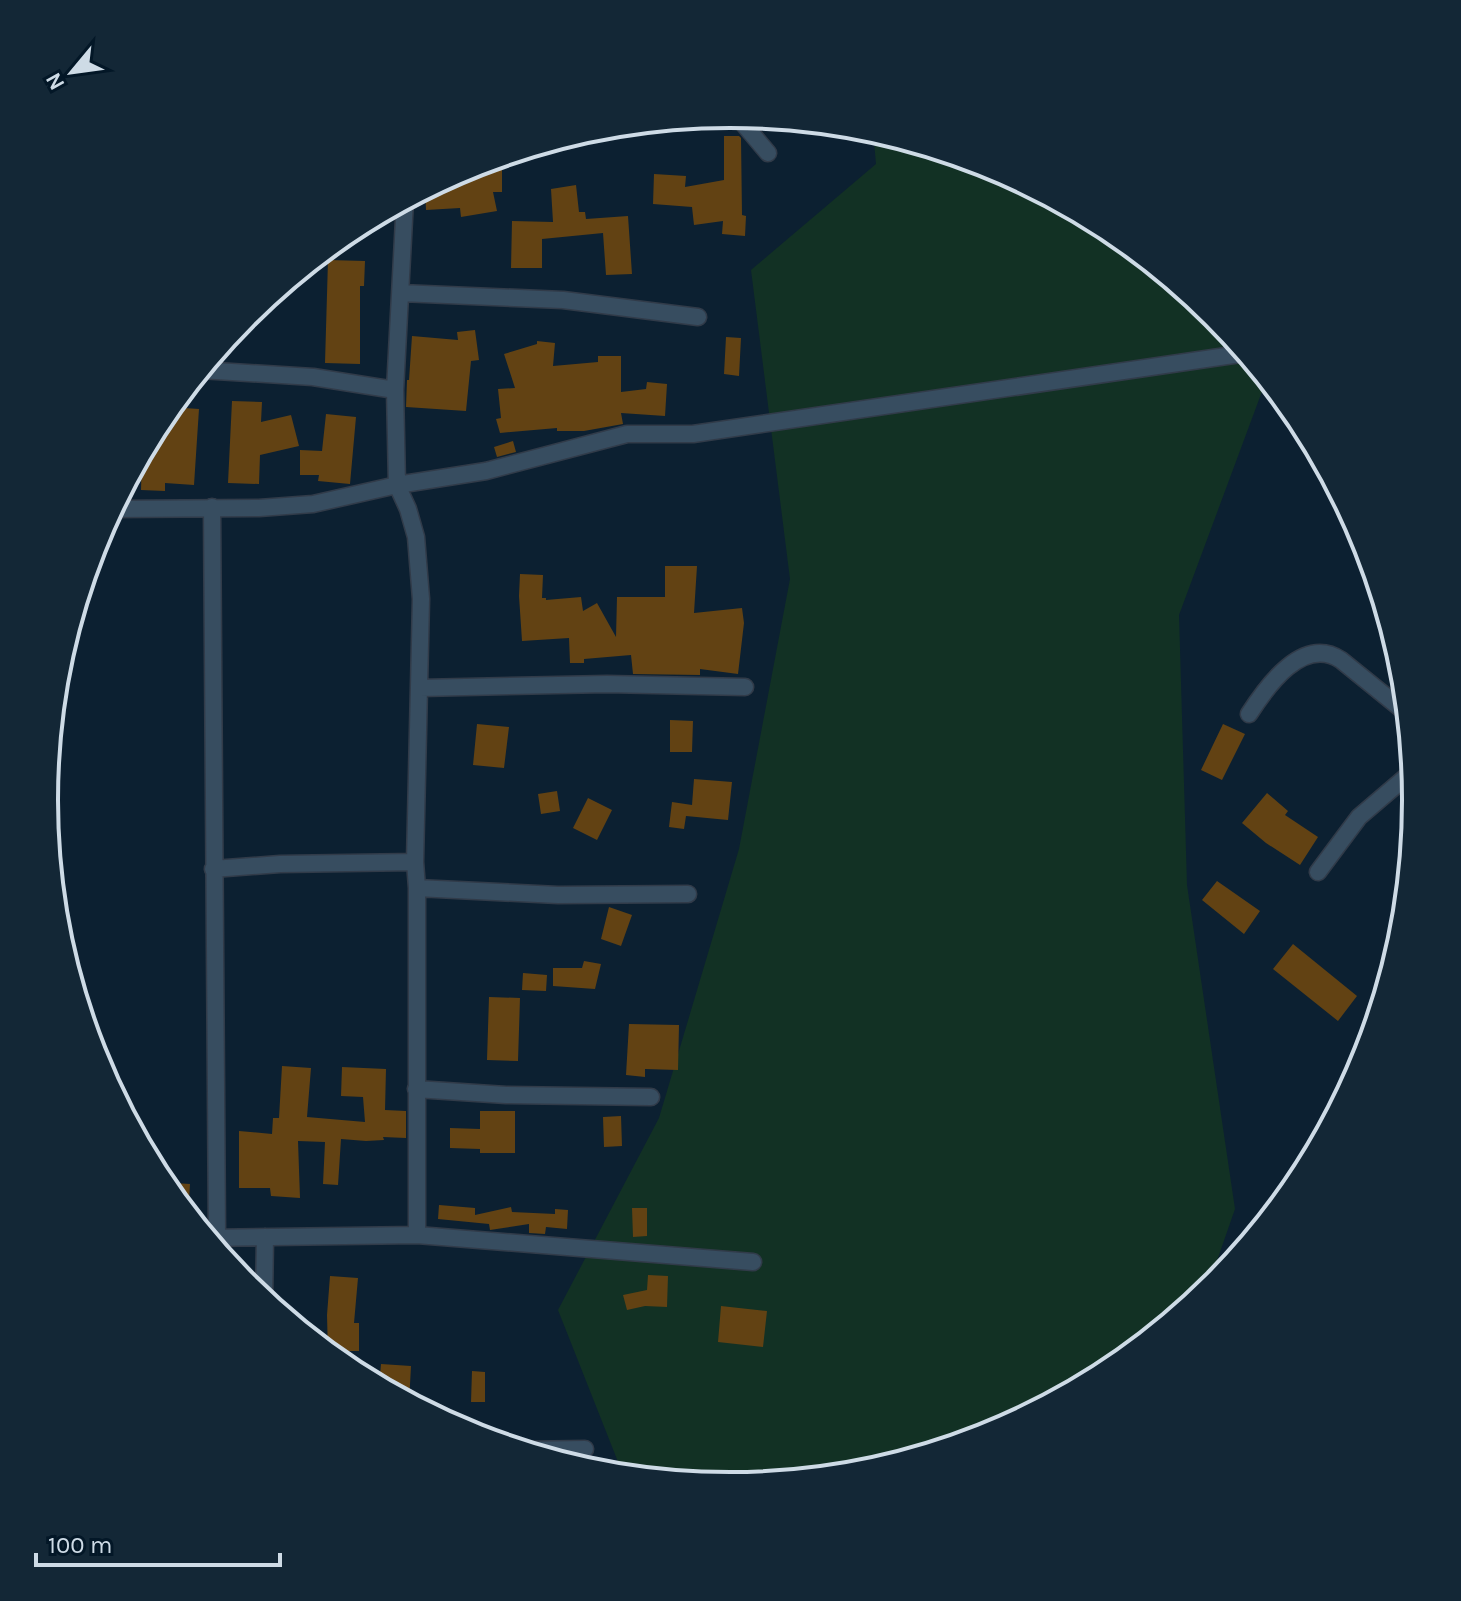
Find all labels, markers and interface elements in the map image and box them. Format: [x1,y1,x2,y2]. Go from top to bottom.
north arrow [32,32,112,112]
text: N [40,68,71,94]
scale bar [36,1517,280,1567]
text: 100 m [48,1531,113,1559]

